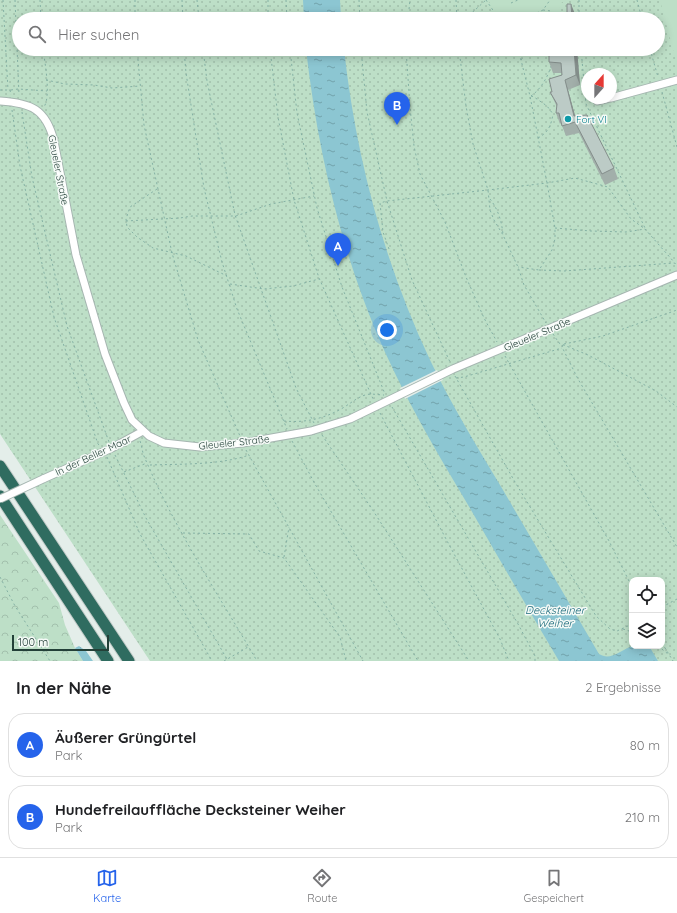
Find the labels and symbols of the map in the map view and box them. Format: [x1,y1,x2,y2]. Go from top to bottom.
north arrow [581,68,617,104]
pin: B [384,92,410,125]
place label: Fort VI [576,113,607,126]
marker: Fort VI [563,114,573,124]
street label: Gleueler Straße [45,134,72,207]
pin: A [325,233,351,266]
street label: Gleueler Straße [502,314,573,354]
your location [377,320,397,340]
street label: In der Beller Maar [53,432,133,479]
street label: Gleueler Straße [198,432,270,453]
water label: Decksteiner Weiher [525,603,587,630]
scale bar [12,633,109,652]

